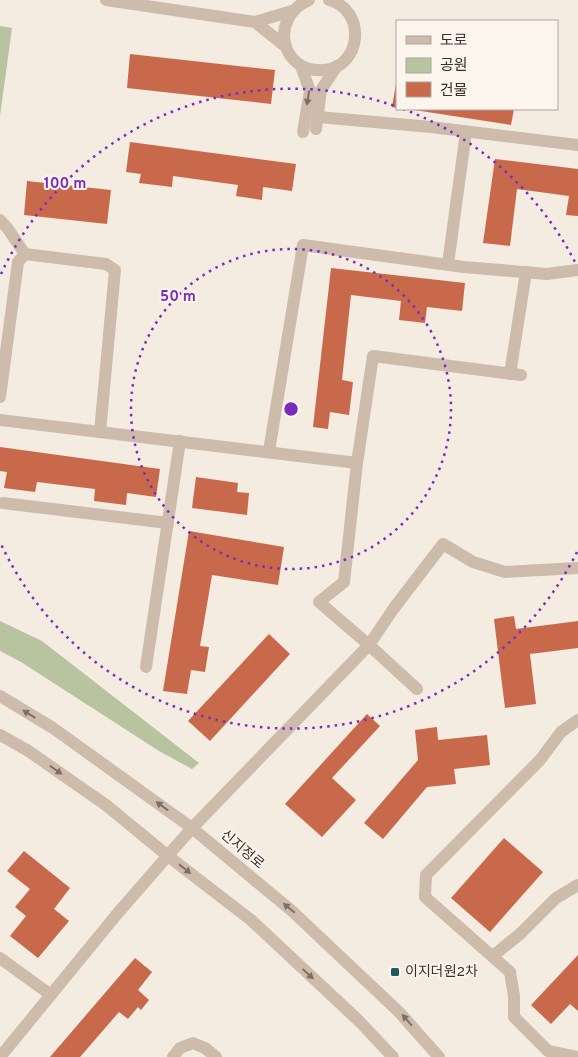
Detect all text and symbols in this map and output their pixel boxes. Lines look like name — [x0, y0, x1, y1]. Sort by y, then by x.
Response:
legend — [396, 20, 558, 110]
text: 도로 — [440, 32, 468, 51]
text: 공원 — [440, 57, 468, 76]
text: 건물 — [440, 82, 468, 101]
one-way arrow — [304, 91, 312, 107]
text: 100 m — [44, 175, 86, 194]
text: 50 m — [160, 288, 196, 307]
centre of rings — [282, 400, 300, 418]
one-way arrow — [23, 709, 36, 718]
one-way arrow — [49, 765, 63, 775]
one-way arrow — [156, 802, 169, 812]
street label: 신지정로 — [217, 827, 267, 873]
one-way arrow — [178, 864, 192, 874]
one-way arrow — [282, 903, 295, 914]
place label: 이지더원2차 — [405, 964, 478, 981]
marker: 이지더원2차 — [389, 966, 401, 978]
one-way arrow — [302, 968, 314, 980]
one-way arrow — [401, 1014, 412, 1027]

